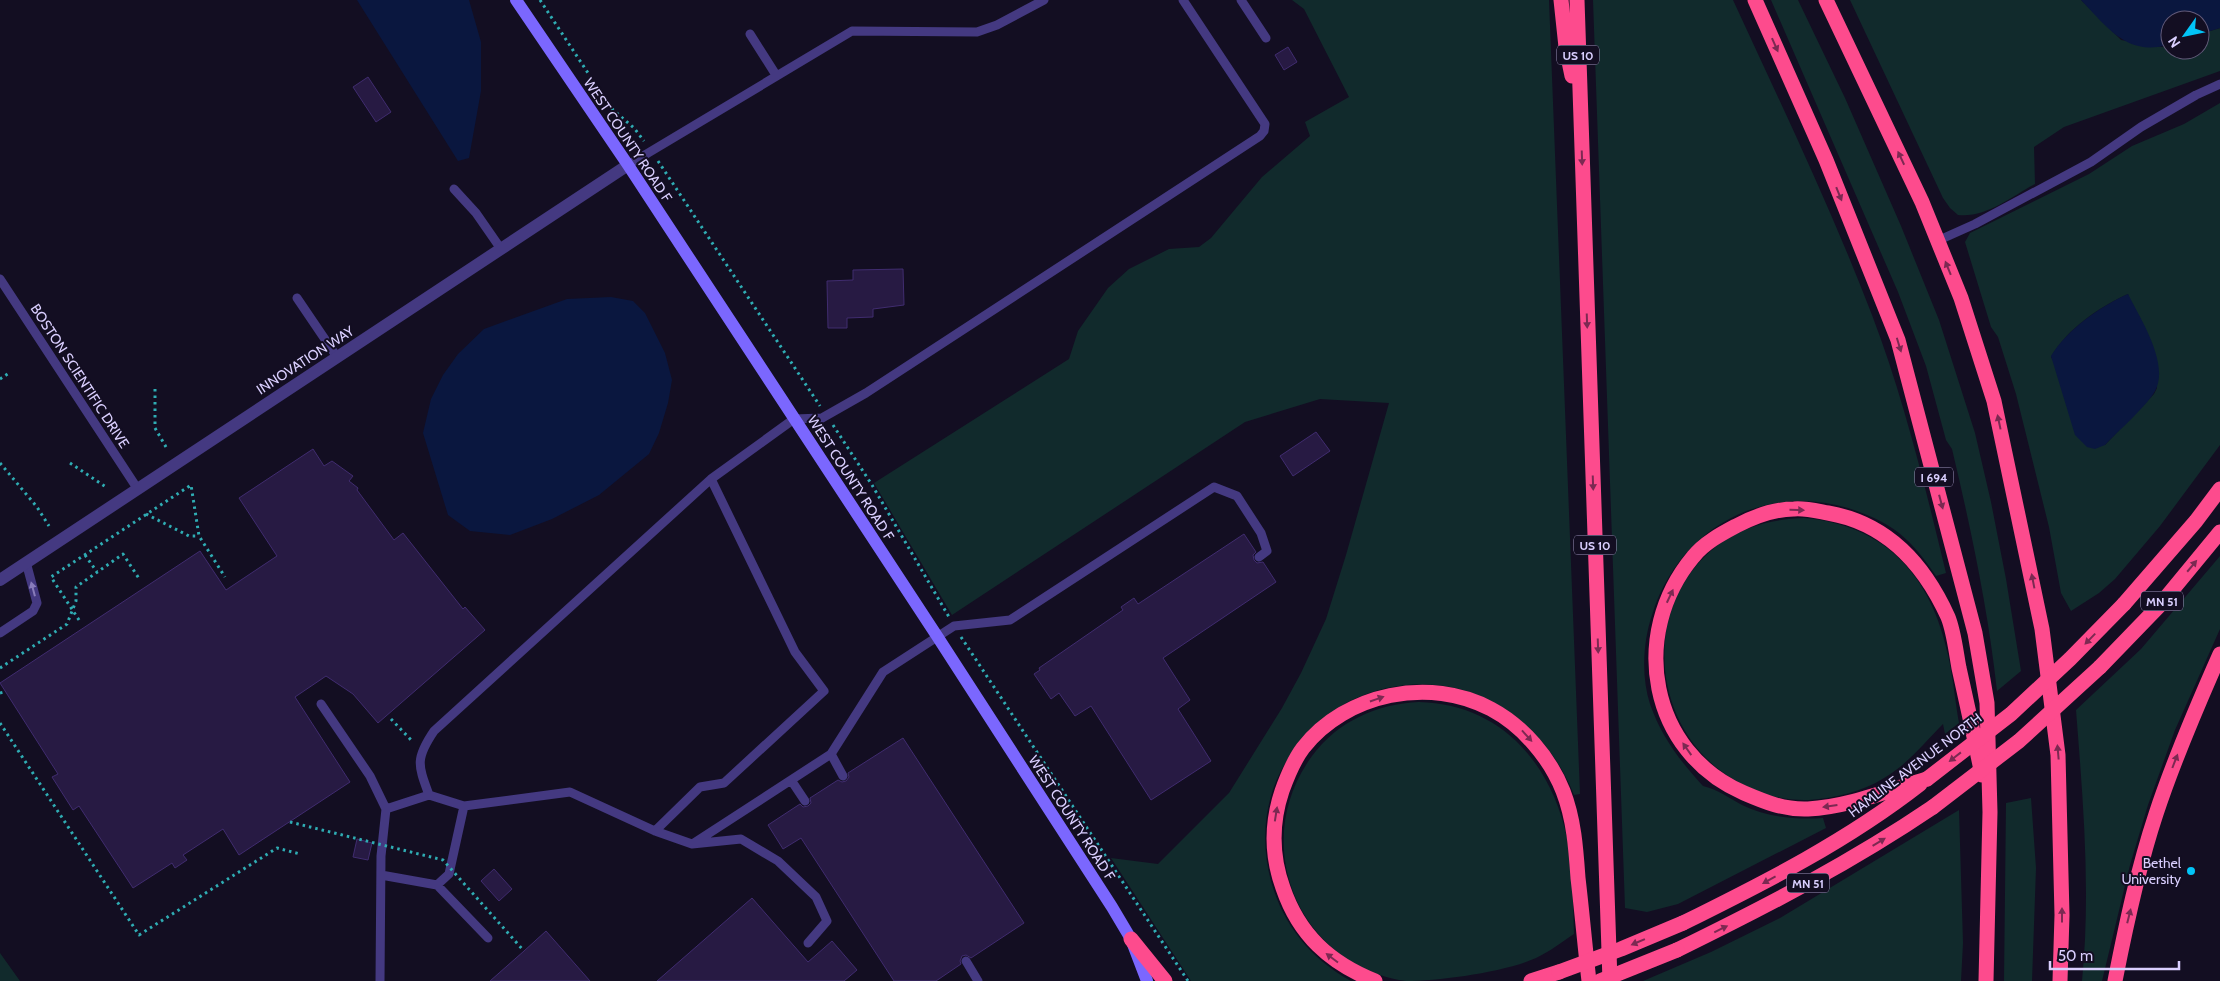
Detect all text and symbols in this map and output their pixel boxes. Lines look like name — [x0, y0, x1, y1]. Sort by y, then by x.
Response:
north arrow — [2160, 10, 2210, 60]
text: N — [2164, 33, 2184, 51]
one-way arrow — [1771, 38, 1779, 52]
road number: US 10 — [1557, 46, 1599, 64]
street label: WEST COUNTY ROAD F — [580, 74, 677, 206]
one-way arrow — [1578, 151, 1586, 167]
one-way arrow — [1896, 151, 1904, 165]
one-way arrow — [1835, 187, 1843, 202]
one-way arrow — [1944, 261, 1952, 275]
street label: BOSTON SCIENTIFIC DRIVE — [27, 300, 134, 452]
one-way arrow — [1584, 313, 1592, 329]
street label: INNOVATION WAY — [253, 321, 358, 398]
one-way arrow — [1895, 338, 1903, 353]
street label: WEST COUNTY ROAD F — [804, 412, 899, 545]
one-way arrow — [1995, 415, 2003, 430]
road number: I 694 — [1915, 468, 1953, 487]
one-way arrow — [1589, 475, 1597, 491]
one-way arrow — [1937, 494, 1945, 509]
one-way arrow — [1789, 506, 1805, 514]
road number: US 10 — [1574, 536, 1616, 554]
one-way arrow — [2186, 560, 2197, 573]
one-way arrow — [2028, 573, 2036, 589]
one-way arrow — [29, 582, 37, 597]
one-way arrow — [1666, 589, 1674, 603]
road number: MN 51 — [2141, 592, 2183, 610]
one-way arrow — [2084, 633, 2096, 645]
one-way arrow — [1595, 638, 1603, 654]
one-way arrow — [1370, 695, 1385, 703]
street label: HAMLINE AVENUE NORTH — [1845, 709, 1985, 821]
one-way arrow — [1521, 730, 1533, 742]
one-way arrow — [1682, 742, 1692, 756]
one-way arrow — [2054, 744, 2062, 760]
street label: WEST COUNTY ROAD F — [1025, 752, 1120, 885]
one-way arrow — [1949, 752, 1962, 763]
one-way arrow — [2172, 753, 2179, 768]
one-way arrow — [1822, 802, 1838, 810]
one-way arrow — [1272, 806, 1280, 822]
one-way arrow — [1872, 837, 1885, 846]
place label: Bethel University — [2121, 854, 2182, 888]
marker: Bethel University — [2185, 865, 2197, 877]
road number: MN 51 — [1787, 874, 1829, 892]
one-way arrow — [1762, 876, 1775, 885]
one-way arrow — [2058, 907, 2066, 923]
one-way arrow — [2125, 909, 2133, 924]
one-way arrow — [1714, 924, 1728, 932]
one-way arrow — [1630, 938, 1645, 946]
scale bar — [2050, 938, 2179, 970]
text: 50 m — [2058, 947, 2093, 965]
one-way arrow — [1325, 953, 1339, 963]

